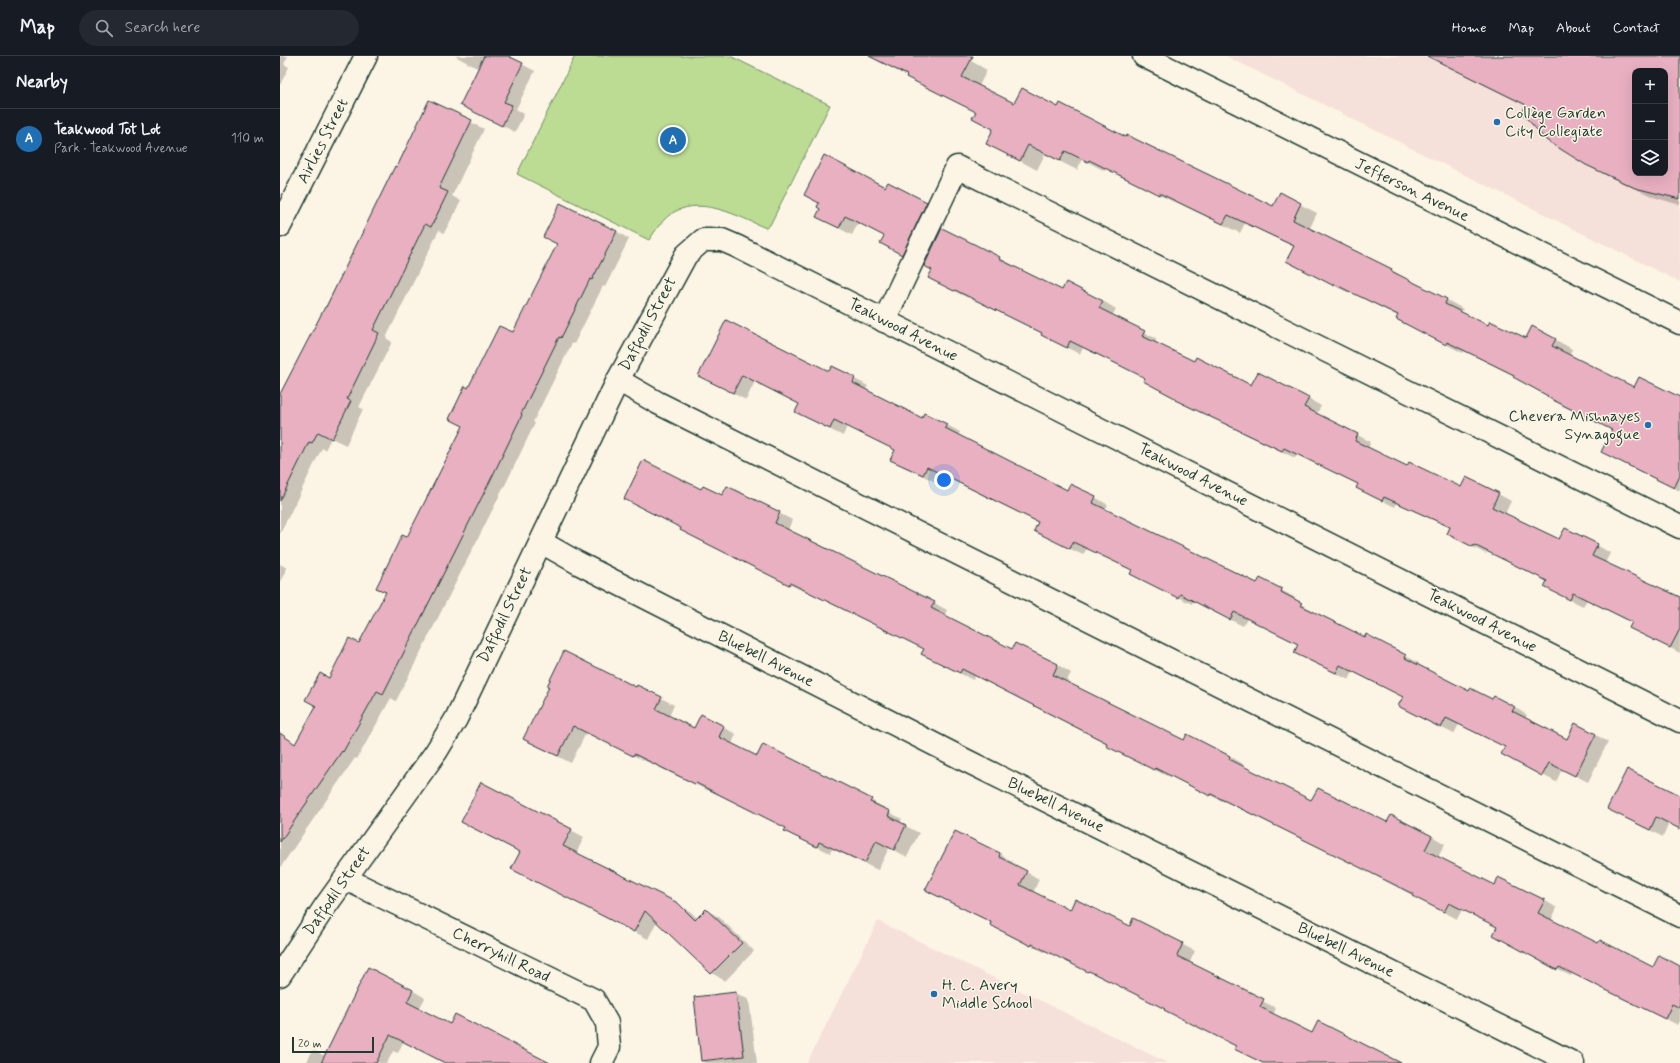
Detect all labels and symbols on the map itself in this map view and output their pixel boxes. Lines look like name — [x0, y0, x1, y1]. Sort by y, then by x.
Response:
street label: Airlies Street — [293, 95, 353, 187]
place label: Collège Garden City Collegiate — [1505, 103, 1606, 142]
marker: Collège Garden City Collegiate — [1492, 117, 1502, 127]
pin: A — [660, 125, 686, 155]
street label: Jefferson Avenue — [1351, 153, 1473, 227]
street label: Daffodil Street — [614, 273, 684, 376]
street label: Teakwood Avenue — [845, 293, 961, 367]
place label: Chevera Mishnayes Synagogue — [1508, 406, 1640, 446]
marker: Chevera Mishnayes Synagogue — [1643, 420, 1653, 430]
street label: Teakwood Avenue — [1135, 438, 1251, 512]
your location — [934, 470, 954, 490]
street label: Daffodil Street — [473, 563, 539, 667]
street label: Teakwood Avenue — [1424, 584, 1540, 658]
street label: Bluebell Avenue — [714, 626, 818, 692]
street label: Bluebell Avenue — [1004, 772, 1108, 838]
street label: Daffodil Street — [299, 842, 377, 941]
street label: Bluebell Avenue — [1294, 917, 1398, 983]
street label: Cherryhill Road — [449, 922, 553, 988]
place label: H. C. Avery Middle School — [942, 975, 1033, 1014]
marker: H. C. Avery Middle School — [929, 989, 939, 999]
scale bar — [292, 1035, 374, 1054]

